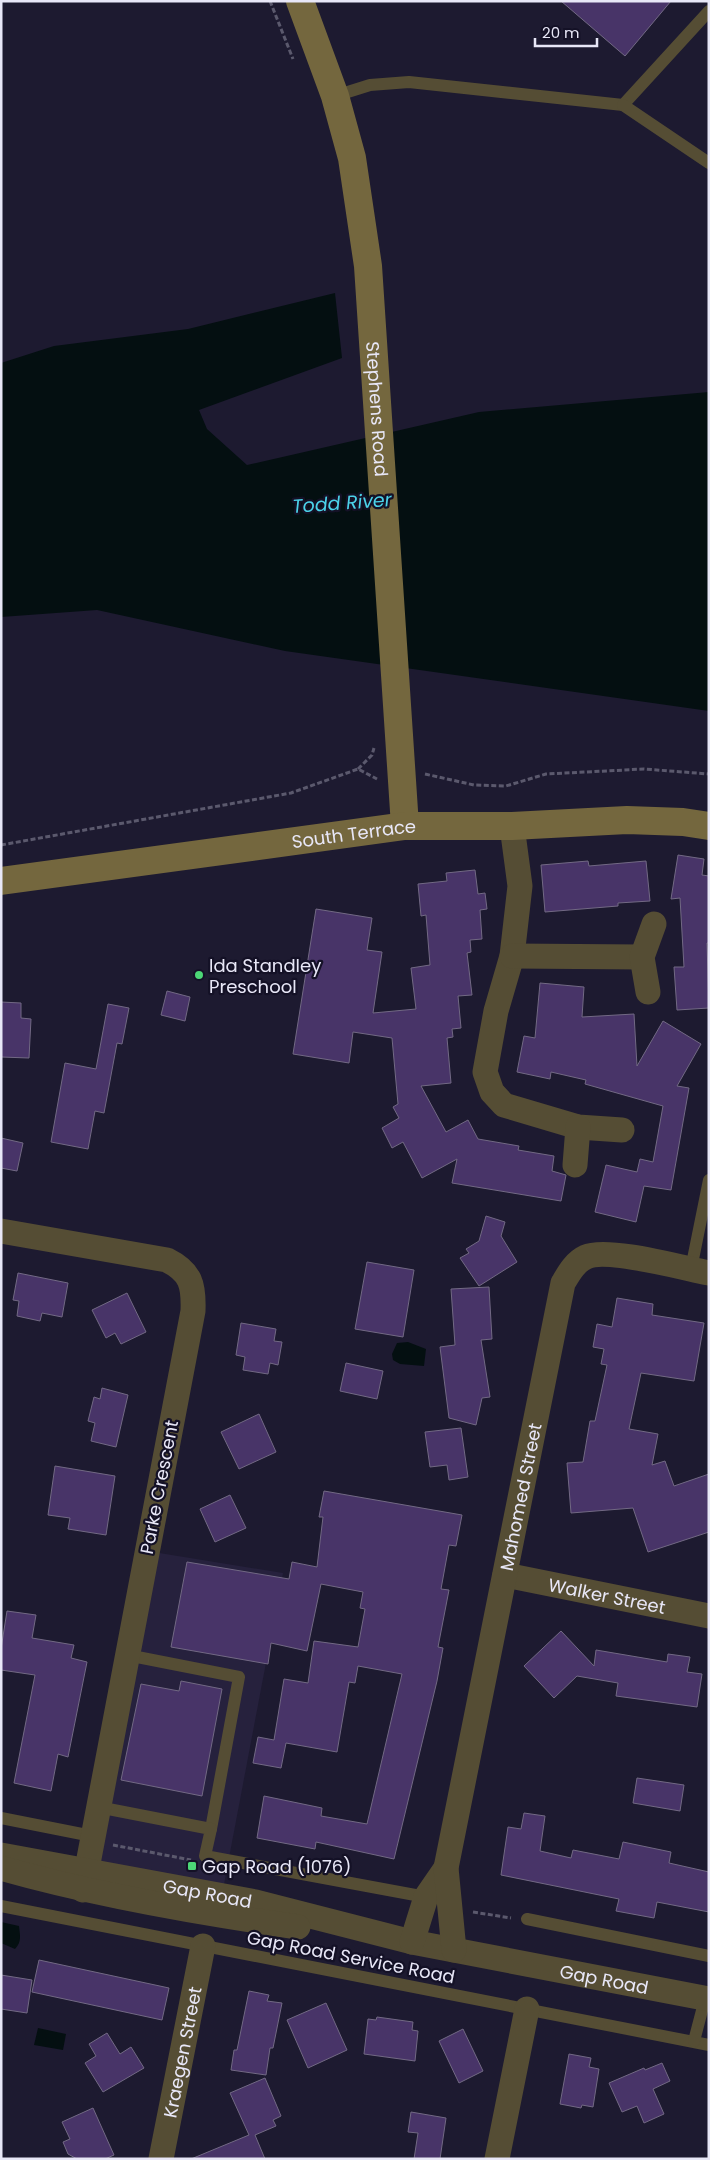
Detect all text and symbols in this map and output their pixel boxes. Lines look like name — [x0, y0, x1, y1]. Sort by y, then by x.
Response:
scale bar — [535, 15, 598, 47]
text: 20 m — [542, 22, 580, 43]
street label: Stephens Road — [360, 340, 394, 478]
water label: Todd River — [291, 486, 393, 520]
street label: South Terrace — [290, 814, 416, 854]
place label: Ida Standley Preschool — [209, 953, 321, 999]
marker: Ida Standley Preschool — [193, 969, 205, 981]
street label: Parke Crescent — [134, 1418, 184, 1556]
street label: Mahomed Street — [493, 1421, 547, 1573]
street label: Walker Street — [546, 1572, 668, 1619]
place label: Gap Road (1076) — [202, 1854, 351, 1879]
marker: Gap Road (1076) — [186, 1860, 198, 1872]
street label: Gap Road — [161, 1873, 254, 1914]
street label: Gap Road Service Road — [245, 1925, 457, 1989]
street label: Gap Road — [558, 1958, 651, 2000]
street label: Kraegen Street — [157, 1984, 207, 2120]

